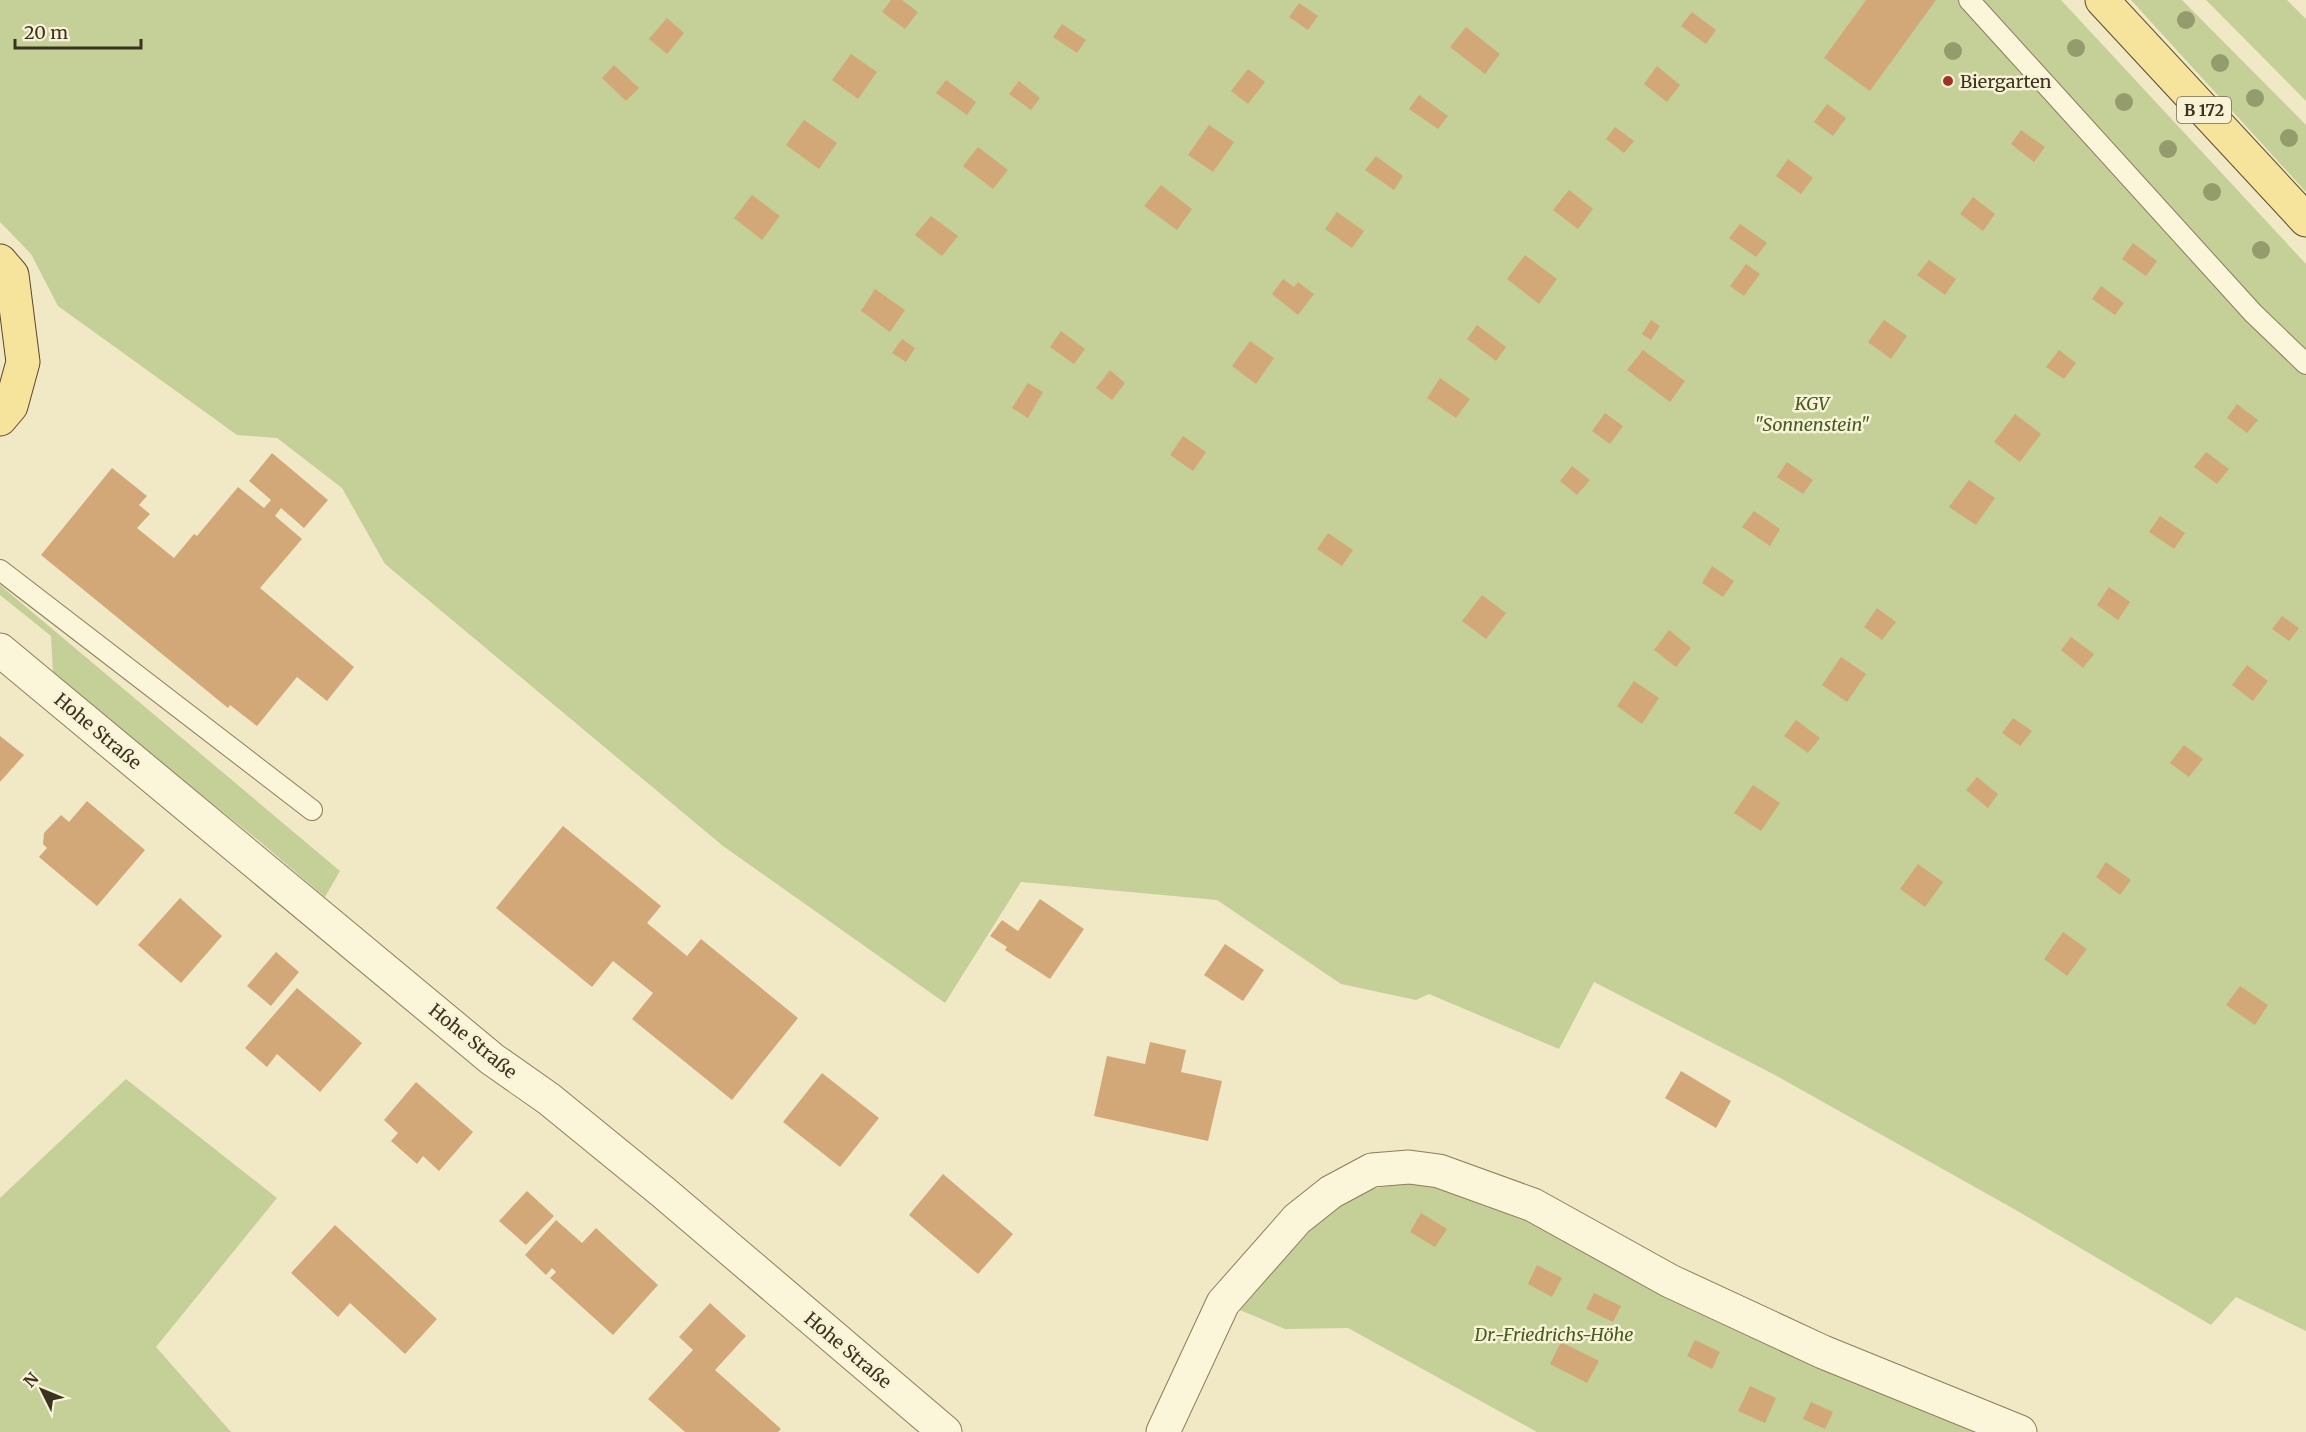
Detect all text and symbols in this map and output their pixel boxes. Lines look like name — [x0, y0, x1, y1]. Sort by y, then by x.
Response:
scale bar — [15, 12, 141, 50]
text: 20 m — [24, 21, 68, 44]
place label: Biergarten — [1960, 70, 2052, 93]
marker: Biergarten — [1941, 74, 1955, 88]
road number: B 172 — [2177, 97, 2231, 123]
park label: KGV "Sonnenstein" — [1754, 392, 1870, 436]
street label: Hohe Straße — [50, 688, 146, 774]
street label: Hohe Straße — [424, 999, 522, 1083]
street label: Hohe Straße — [800, 1307, 896, 1393]
park label: Dr.-Friedrichs-Höhe — [1474, 1323, 1633, 1346]
north arrow — [12, 1360, 72, 1420]
text: N — [19, 1368, 43, 1391]

